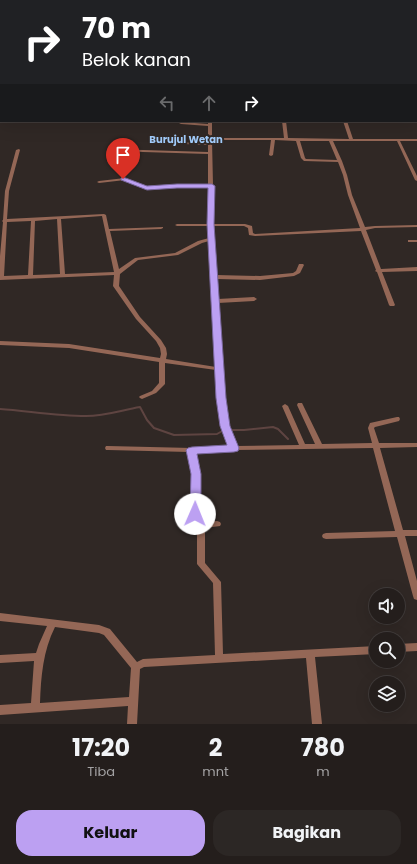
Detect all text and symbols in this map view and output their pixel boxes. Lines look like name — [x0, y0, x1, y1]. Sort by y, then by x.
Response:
text: 70 m — [82, 9, 151, 48]
icon: right — [16, 16, 68, 68]
text: Belok kanan — [82, 47, 191, 72]
icon: left — [156, 92, 178, 114]
icon: ahead — [198, 92, 220, 114]
icon: right — [240, 92, 262, 114]
district label: Burujul Wetan — [149, 132, 223, 147]
pin — [106, 138, 140, 179]
icon: arrive — [112, 144, 134, 166]
position arrow — [174, 493, 216, 535]
map controls — [369, 588, 405, 712]
button: sound — [369, 588, 405, 624]
button: search — [369, 632, 405, 668]
button: layers — [369, 676, 405, 712]
text: 17:20 — [72, 731, 130, 764]
text: 2 — [209, 731, 222, 764]
text: 780 — [301, 731, 345, 764]
text: Tiba — [87, 762, 115, 781]
text: mnt — [202, 762, 229, 781]
text: m — [316, 762, 330, 781]
button: Keluar — [16, 810, 205, 856]
button: Bagikan — [213, 810, 401, 856]

